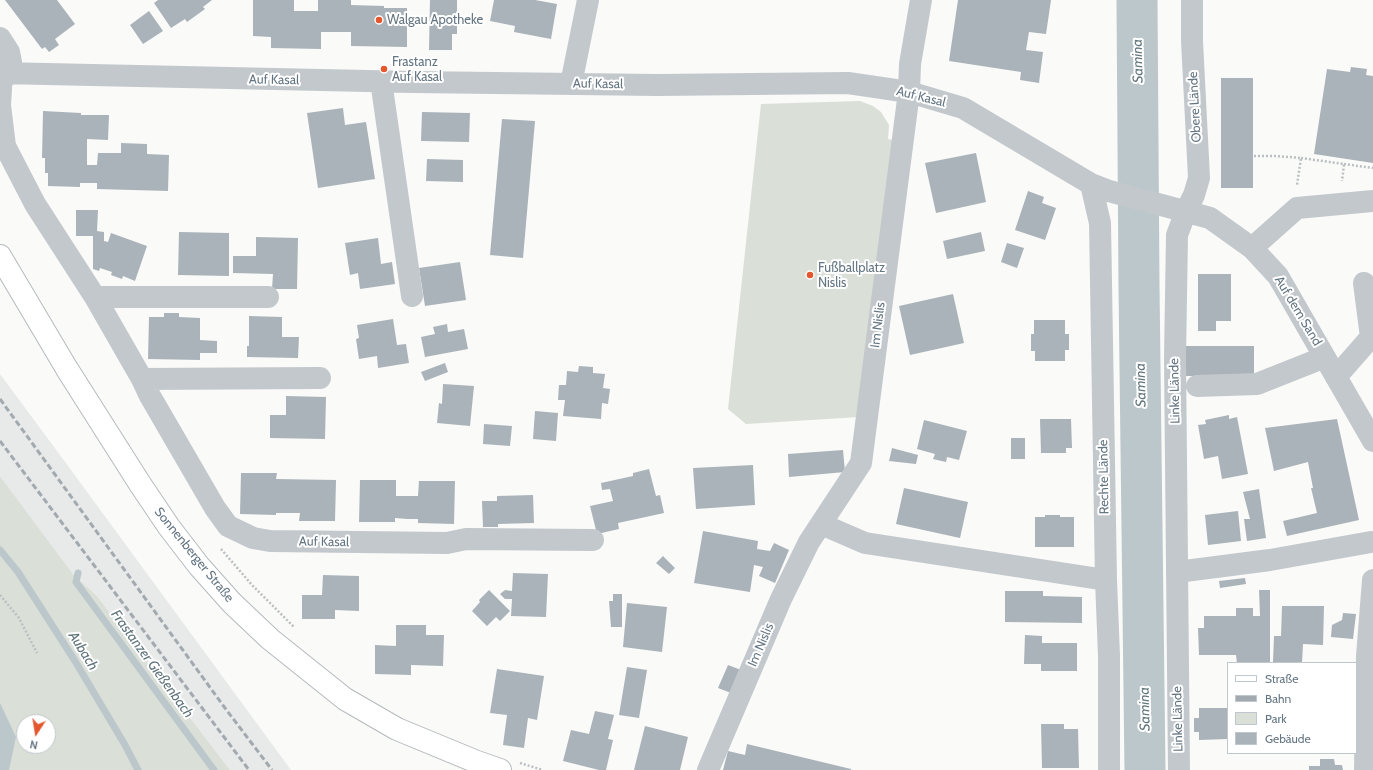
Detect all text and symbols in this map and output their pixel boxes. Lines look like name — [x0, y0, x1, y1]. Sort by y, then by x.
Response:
place label: Walgau Apotheke — [387, 12, 483, 28]
marker: Walgau Apotheke — [374, 15, 384, 25]
water label: Samina — [1129, 39, 1147, 83]
place label: Frastanz Auf Kasal — [392, 54, 442, 85]
marker: Frastanz Auf Kasal — [379, 64, 389, 74]
street label: Obere Lände — [1185, 71, 1205, 143]
street label: Auf Kasal — [249, 72, 299, 88]
street label: Auf Kasal — [573, 76, 623, 92]
street label: Auf Kasal — [895, 83, 947, 111]
place label: Fußballplatz Nislis — [818, 260, 885, 291]
marker: Fußballplatz Nislis — [805, 270, 815, 280]
street label: Auf dem Sand — [1271, 273, 1325, 349]
street label: Im Nislis — [867, 301, 889, 349]
street label: Linke Lände — [1167, 358, 1183, 424]
water label: Samina — [1132, 363, 1150, 407]
street label: Rechte Lände — [1096, 439, 1112, 515]
street label: Sonnenberger Straße — [151, 504, 237, 606]
street label: Auf Kasal — [299, 534, 349, 550]
water label: Frastanzer Gießenbach — [107, 607, 197, 721]
street label: Im Nislis — [745, 621, 777, 669]
water label: Aubach — [65, 629, 101, 673]
legend — [1227, 662, 1357, 754]
text: Straße — [1265, 671, 1298, 686]
street label: Linke Lände — [1170, 686, 1186, 752]
water label: Samina — [1136, 687, 1154, 731]
text: Bahn — [1265, 691, 1291, 706]
text: Park — [1265, 711, 1287, 726]
north arrow — [16, 714, 56, 754]
text: Gebäude — [1265, 731, 1311, 746]
text: N — [28, 737, 39, 752]

